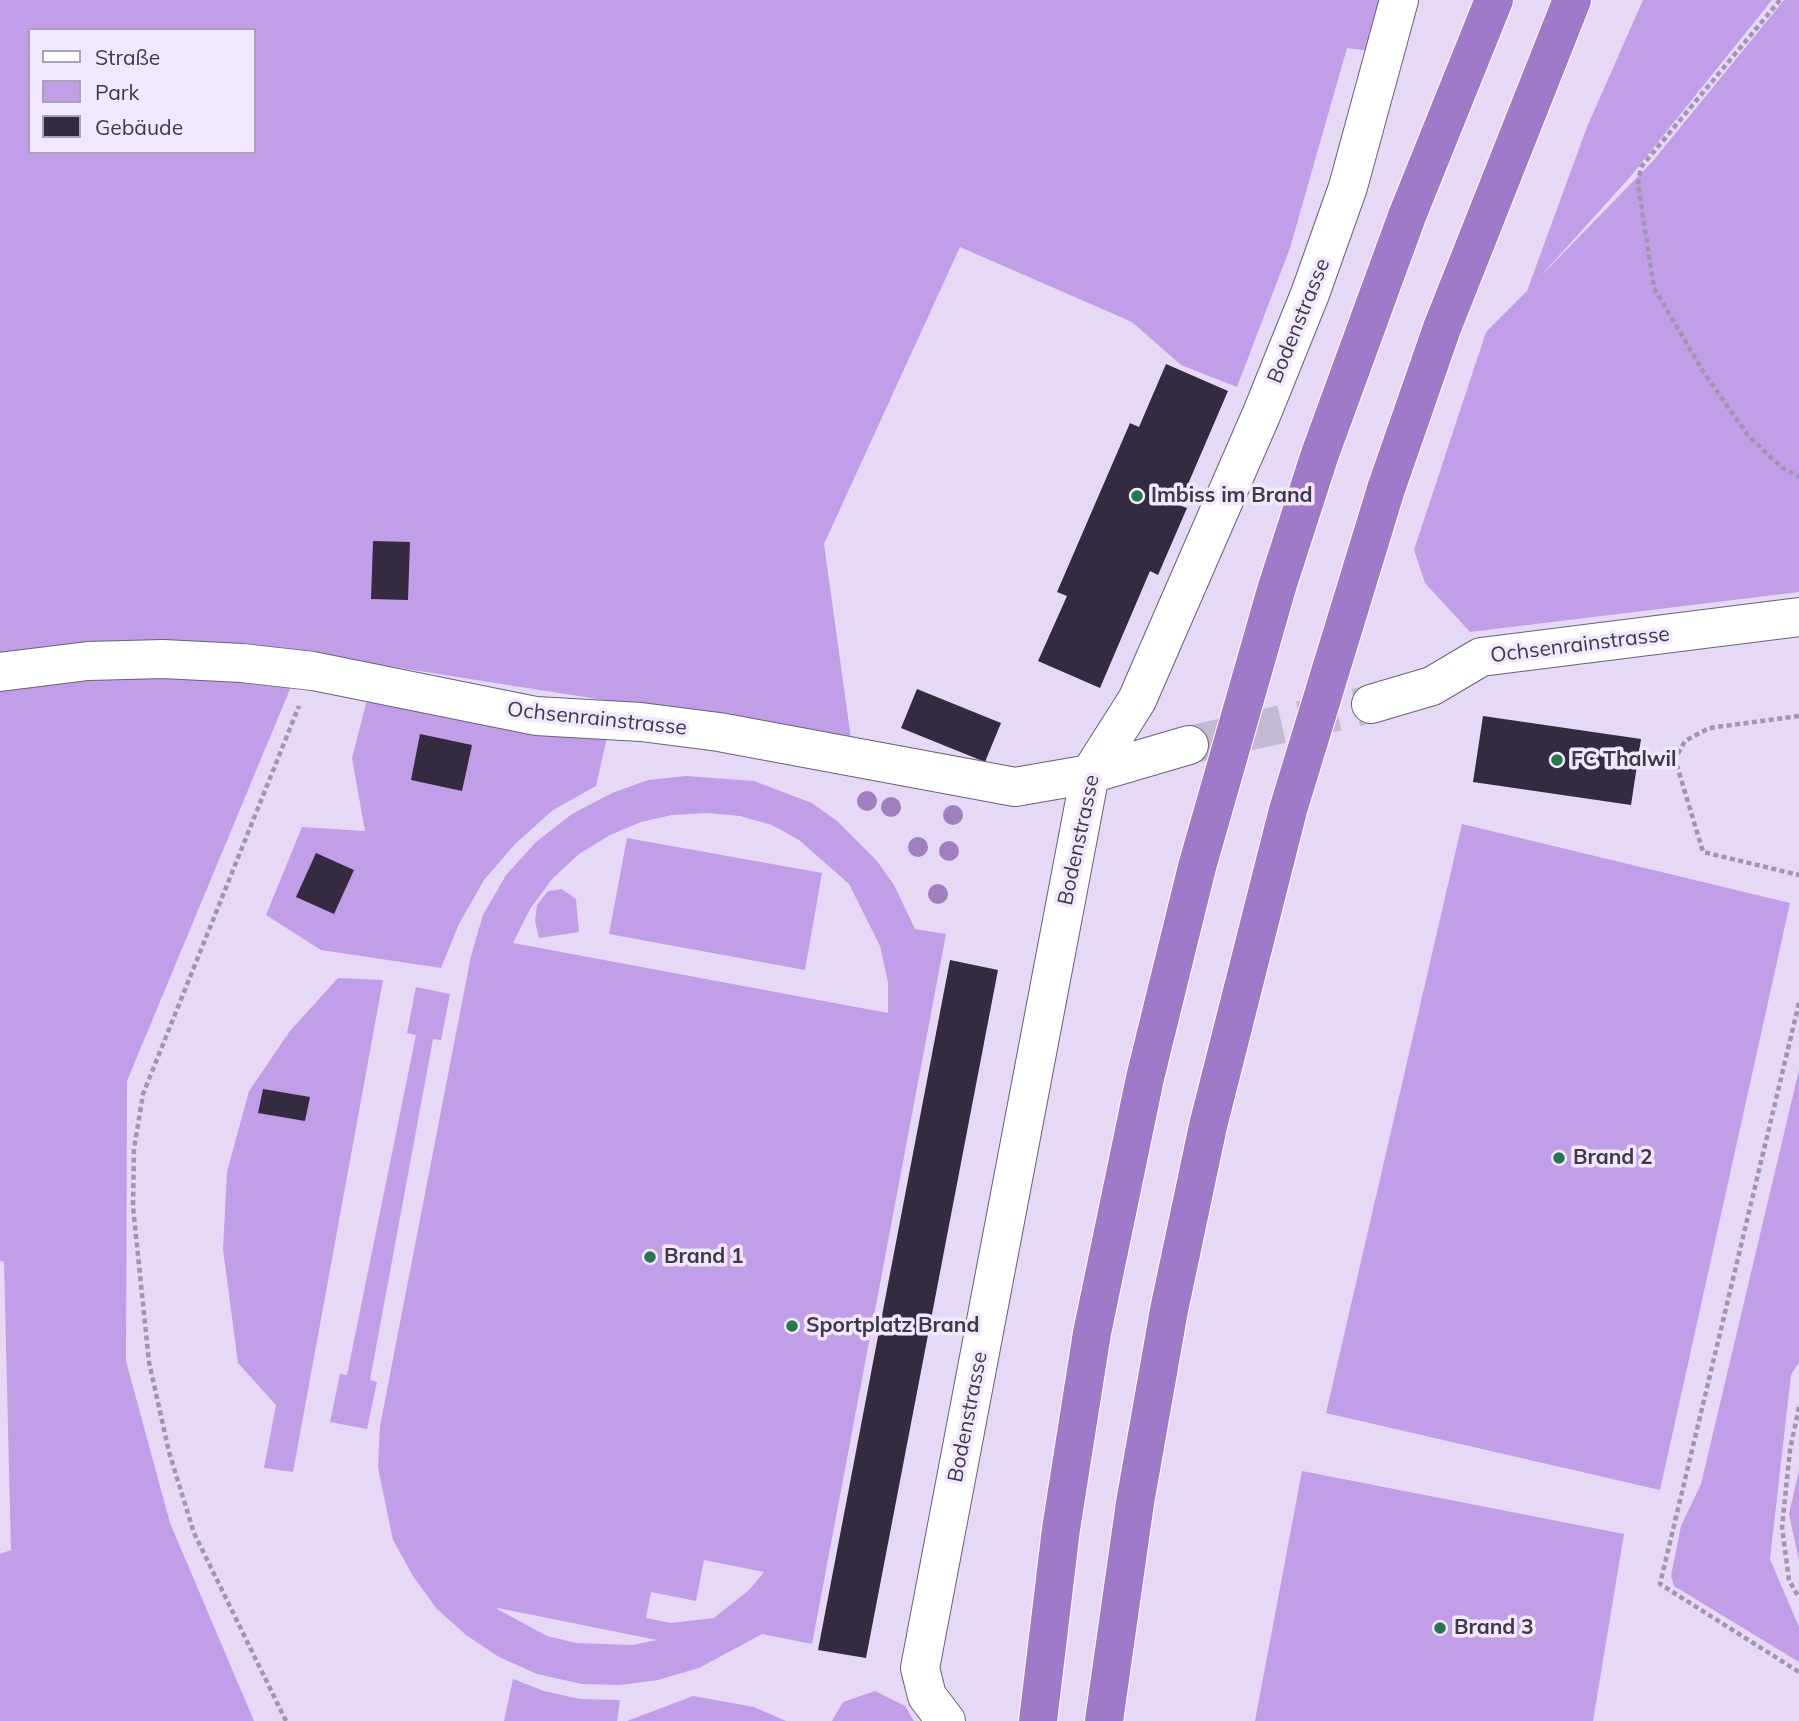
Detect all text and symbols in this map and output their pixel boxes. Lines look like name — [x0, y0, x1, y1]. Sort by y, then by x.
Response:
legend — [28, 28, 256, 154]
text: Straße — [95, 44, 160, 70]
text: Park — [95, 79, 139, 105]
text: Gebäude — [95, 114, 183, 140]
street label: Bodenstrasse — [1262, 255, 1336, 387]
place label: Imbiss im Brand — [1151, 483, 1313, 509]
marker: Imbiss im Brand — [1129, 488, 1145, 504]
street label: Ochsenrainstrasse — [1489, 621, 1671, 669]
street label: Ochsenrainstrasse — [506, 697, 688, 741]
place label: FC Thalwil — [1571, 747, 1677, 773]
marker: FC Thalwil — [1549, 752, 1565, 768]
street label: Bodenstrasse — [1053, 773, 1105, 907]
place label: Brand 2 — [1573, 1145, 1653, 1171]
marker: Brand 2 — [1551, 1150, 1567, 1166]
place label: Brand 1 — [664, 1244, 744, 1270]
marker: Brand 1 — [642, 1249, 658, 1265]
place label: Sportplatz Brand — [806, 1313, 979, 1339]
marker: Sportplatz Brand — [784, 1318, 800, 1334]
street label: Bodenstrasse — [943, 1349, 993, 1485]
place label: Brand 3 — [1454, 1615, 1534, 1641]
marker: Brand 3 — [1432, 1620, 1448, 1636]

